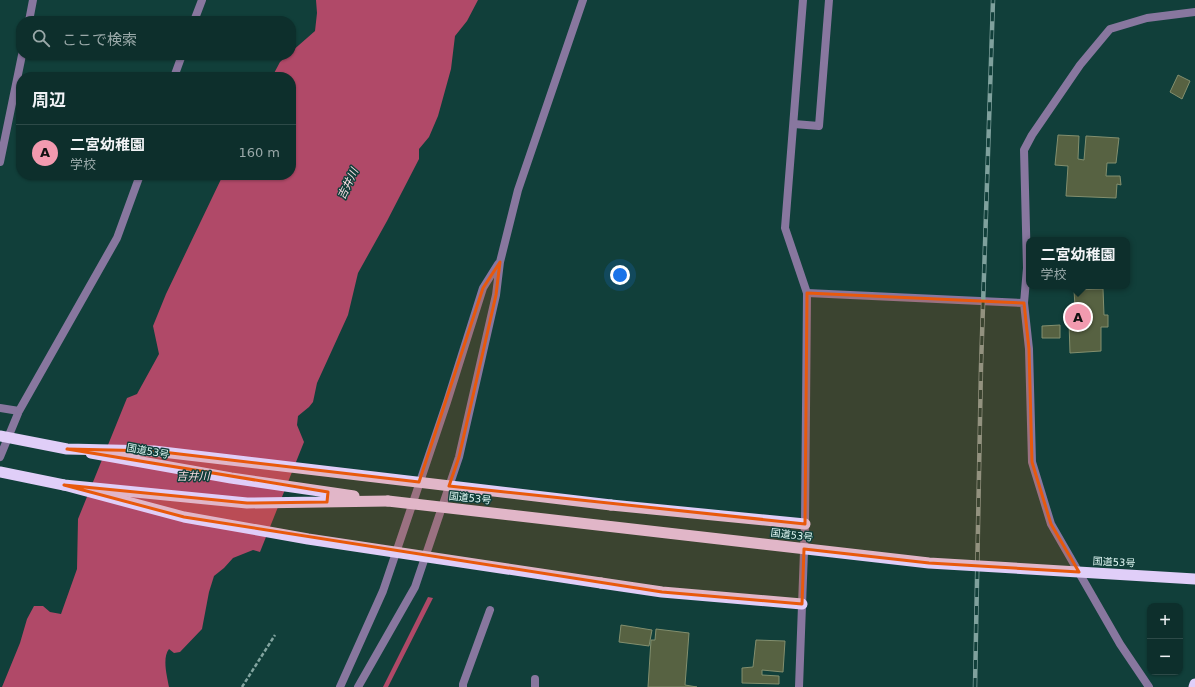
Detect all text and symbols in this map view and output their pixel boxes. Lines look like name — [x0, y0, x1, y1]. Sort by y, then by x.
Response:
search box — [16, 16, 296, 60]
icon: search — [30, 27, 52, 49]
text: ここで検索 — [62, 31, 137, 49]
text: 周辺 — [32, 90, 66, 110]
text: 二宮幼稚園 — [70, 136, 145, 154]
text: A — [40, 145, 50, 160]
text: 160 m — [238, 145, 280, 160]
text: 学校 — [70, 157, 96, 172]
water label: 吉井川 — [335, 165, 362, 202]
popup — [1026, 237, 1130, 289]
text: 二宮幼稚園 — [1040, 246, 1116, 264]
your location — [610, 265, 630, 285]
text: 学校 — [1040, 267, 1067, 282]
pin: A — [1065, 302, 1091, 332]
street label: 国道53号 — [126, 442, 170, 460]
water label: 吉井川 — [177, 470, 210, 483]
street label: 国道53号 — [448, 490, 492, 506]
street label: 国道53号 — [770, 527, 814, 543]
street label: 国道53号 — [1092, 555, 1136, 569]
map controls — [1147, 603, 1183, 675]
button: + — [1147, 603, 1183, 639]
button: − — [1147, 639, 1183, 675]

